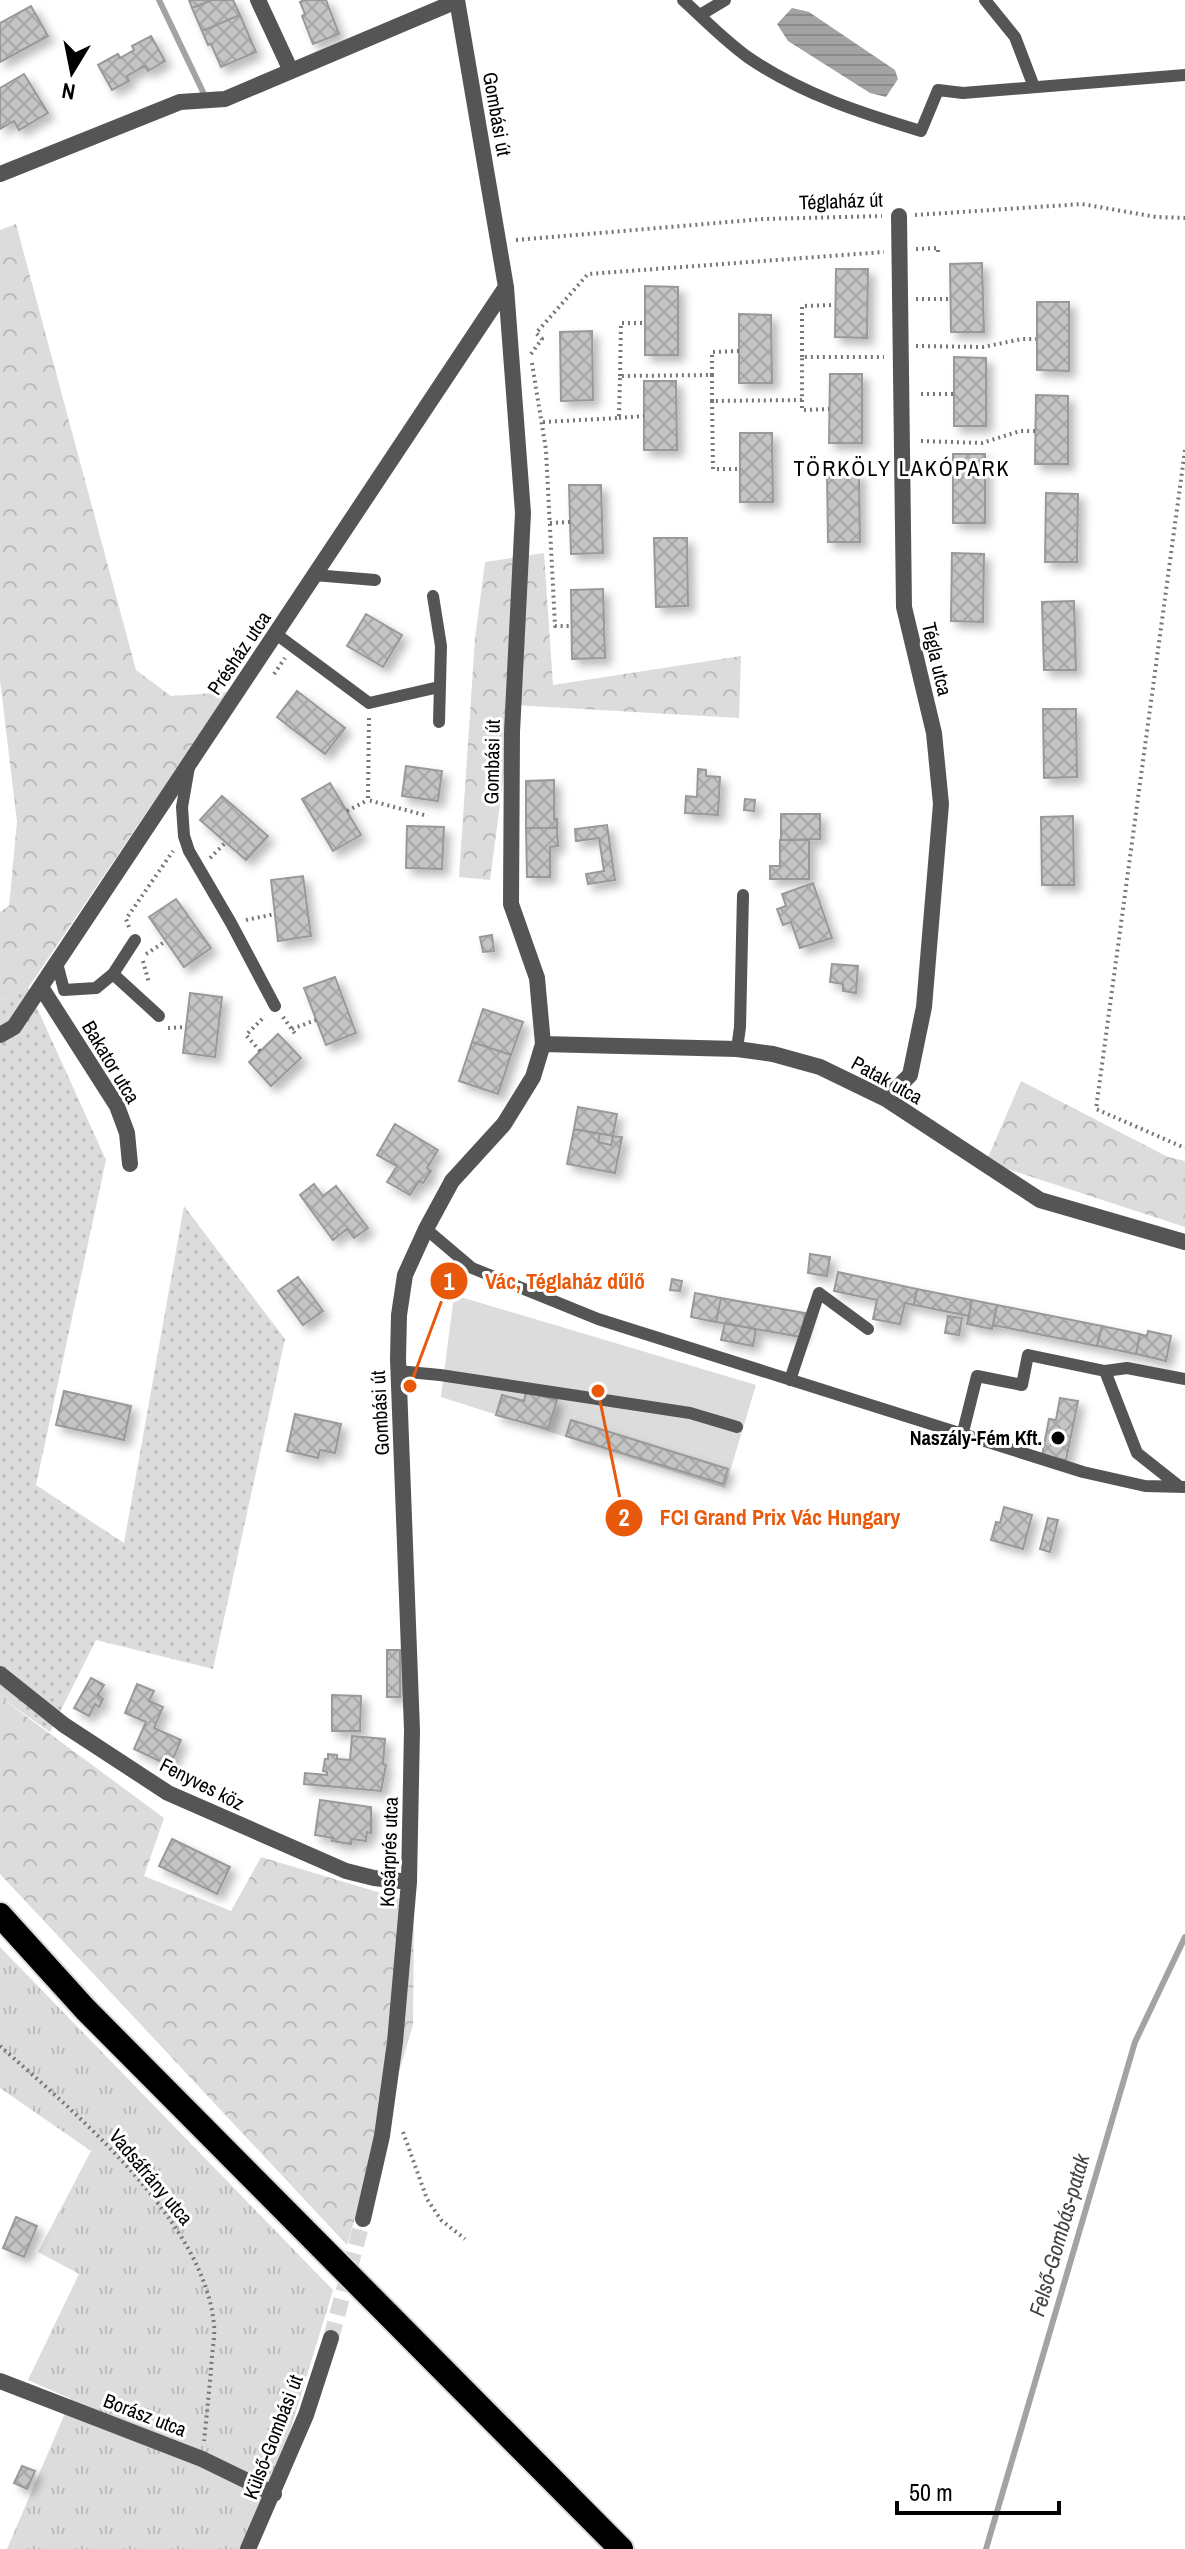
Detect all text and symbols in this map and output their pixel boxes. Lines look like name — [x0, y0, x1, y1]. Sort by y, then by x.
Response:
north arrow — [32, 32, 112, 112]
street label: Gombási út — [477, 70, 518, 158]
text: N — [60, 76, 78, 108]
street label: Téglaház út — [799, 186, 884, 215]
district label: TÖRKÖLY LAKÓPARK — [793, 453, 1011, 483]
street label: Présház utca — [201, 605, 277, 700]
street label: Tégla utca — [916, 619, 959, 698]
street label: Gombási út — [477, 719, 506, 805]
street label: Bakator utca — [76, 1015, 147, 1108]
street label: Patak utca — [847, 1049, 928, 1110]
callout: Vác, Téglaház dűlő — [429, 1258, 661, 1304]
text: 1 — [444, 1265, 455, 1297]
text: Vác, Téglaház dűlő — [485, 1266, 645, 1296]
street label: Gombási út — [364, 1370, 395, 1456]
place label: Naszály-Fém Kft. — [910, 1424, 1042, 1451]
marker: Naszály-Fém Kft. — [1049, 1429, 1067, 1447]
callout: FCI Grand Prix Vác Hungary — [604, 1495, 917, 1541]
text: 2 — [619, 1501, 630, 1533]
text: FCI Grand Prix Vác Hungary — [660, 1502, 900, 1532]
street label: Fenyves köz — [155, 1751, 249, 1816]
street label: Kosárprés utca — [373, 1796, 404, 1908]
street label: Vadsáfrány utca — [103, 2123, 199, 2230]
water label: Felső-Gombás-patak — [1021, 2149, 1097, 2320]
street label: Külső-Gombási út — [236, 2370, 309, 2503]
street label: Borász utca — [100, 2386, 190, 2443]
scale bar — [897, 2465, 1059, 2515]
text: 50 m — [909, 2476, 953, 2508]

